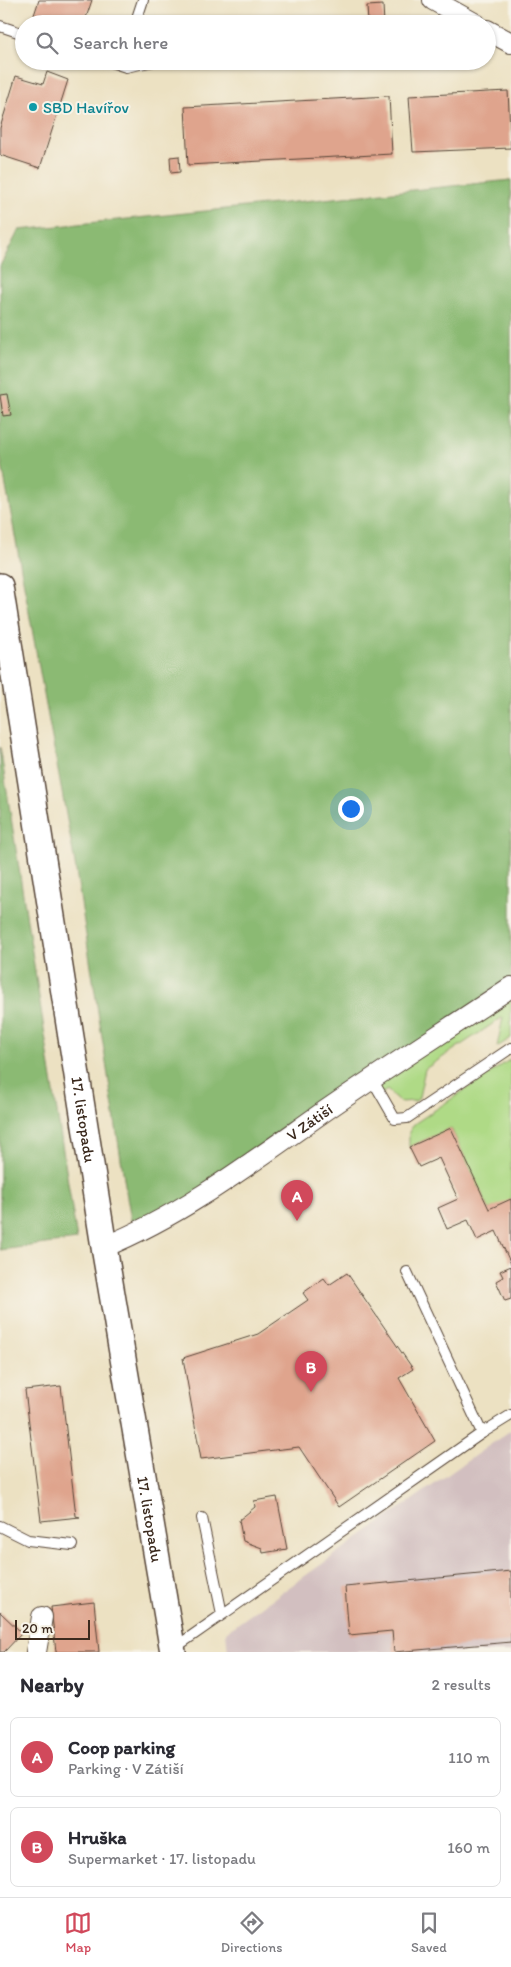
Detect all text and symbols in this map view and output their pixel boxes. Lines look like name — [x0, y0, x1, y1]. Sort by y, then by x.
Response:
search box — [15, 15, 496, 70]
icon: search — [33, 29, 61, 57]
text: Search here — [73, 31, 168, 54]
place label: SBD Havířov — [43, 98, 130, 117]
marker: SBD Havířov — [27, 101, 39, 113]
your location — [338, 796, 364, 822]
street label: 17. listopadu — [67, 1075, 100, 1164]
street label: V Zátiší — [283, 1100, 336, 1145]
pin: A — [281, 1180, 313, 1221]
pin: B — [295, 1351, 327, 1392]
street label: 17. listopadu — [133, 1475, 167, 1564]
scale bar — [15, 1617, 90, 1640]
text: 20 m — [22, 1620, 53, 1637]
text: Nearby — [20, 1672, 84, 1697]
text: 2 results — [431, 1675, 491, 1694]
text: Coop parking — [68, 1736, 175, 1759]
text: A — [32, 1748, 42, 1767]
text: 110 m — [448, 1748, 490, 1767]
text: Parking · V Zátiší — [68, 1759, 184, 1778]
text: Hruška — [68, 1826, 127, 1849]
text: B — [32, 1838, 42, 1857]
text: 160 m — [447, 1838, 490, 1857]
text: Supermarket · 17. listopadu — [68, 1849, 256, 1868]
tab: Map — [64, 1909, 92, 1956]
tab: Directions — [221, 1909, 282, 1956]
tab: Saved — [411, 1909, 447, 1956]

